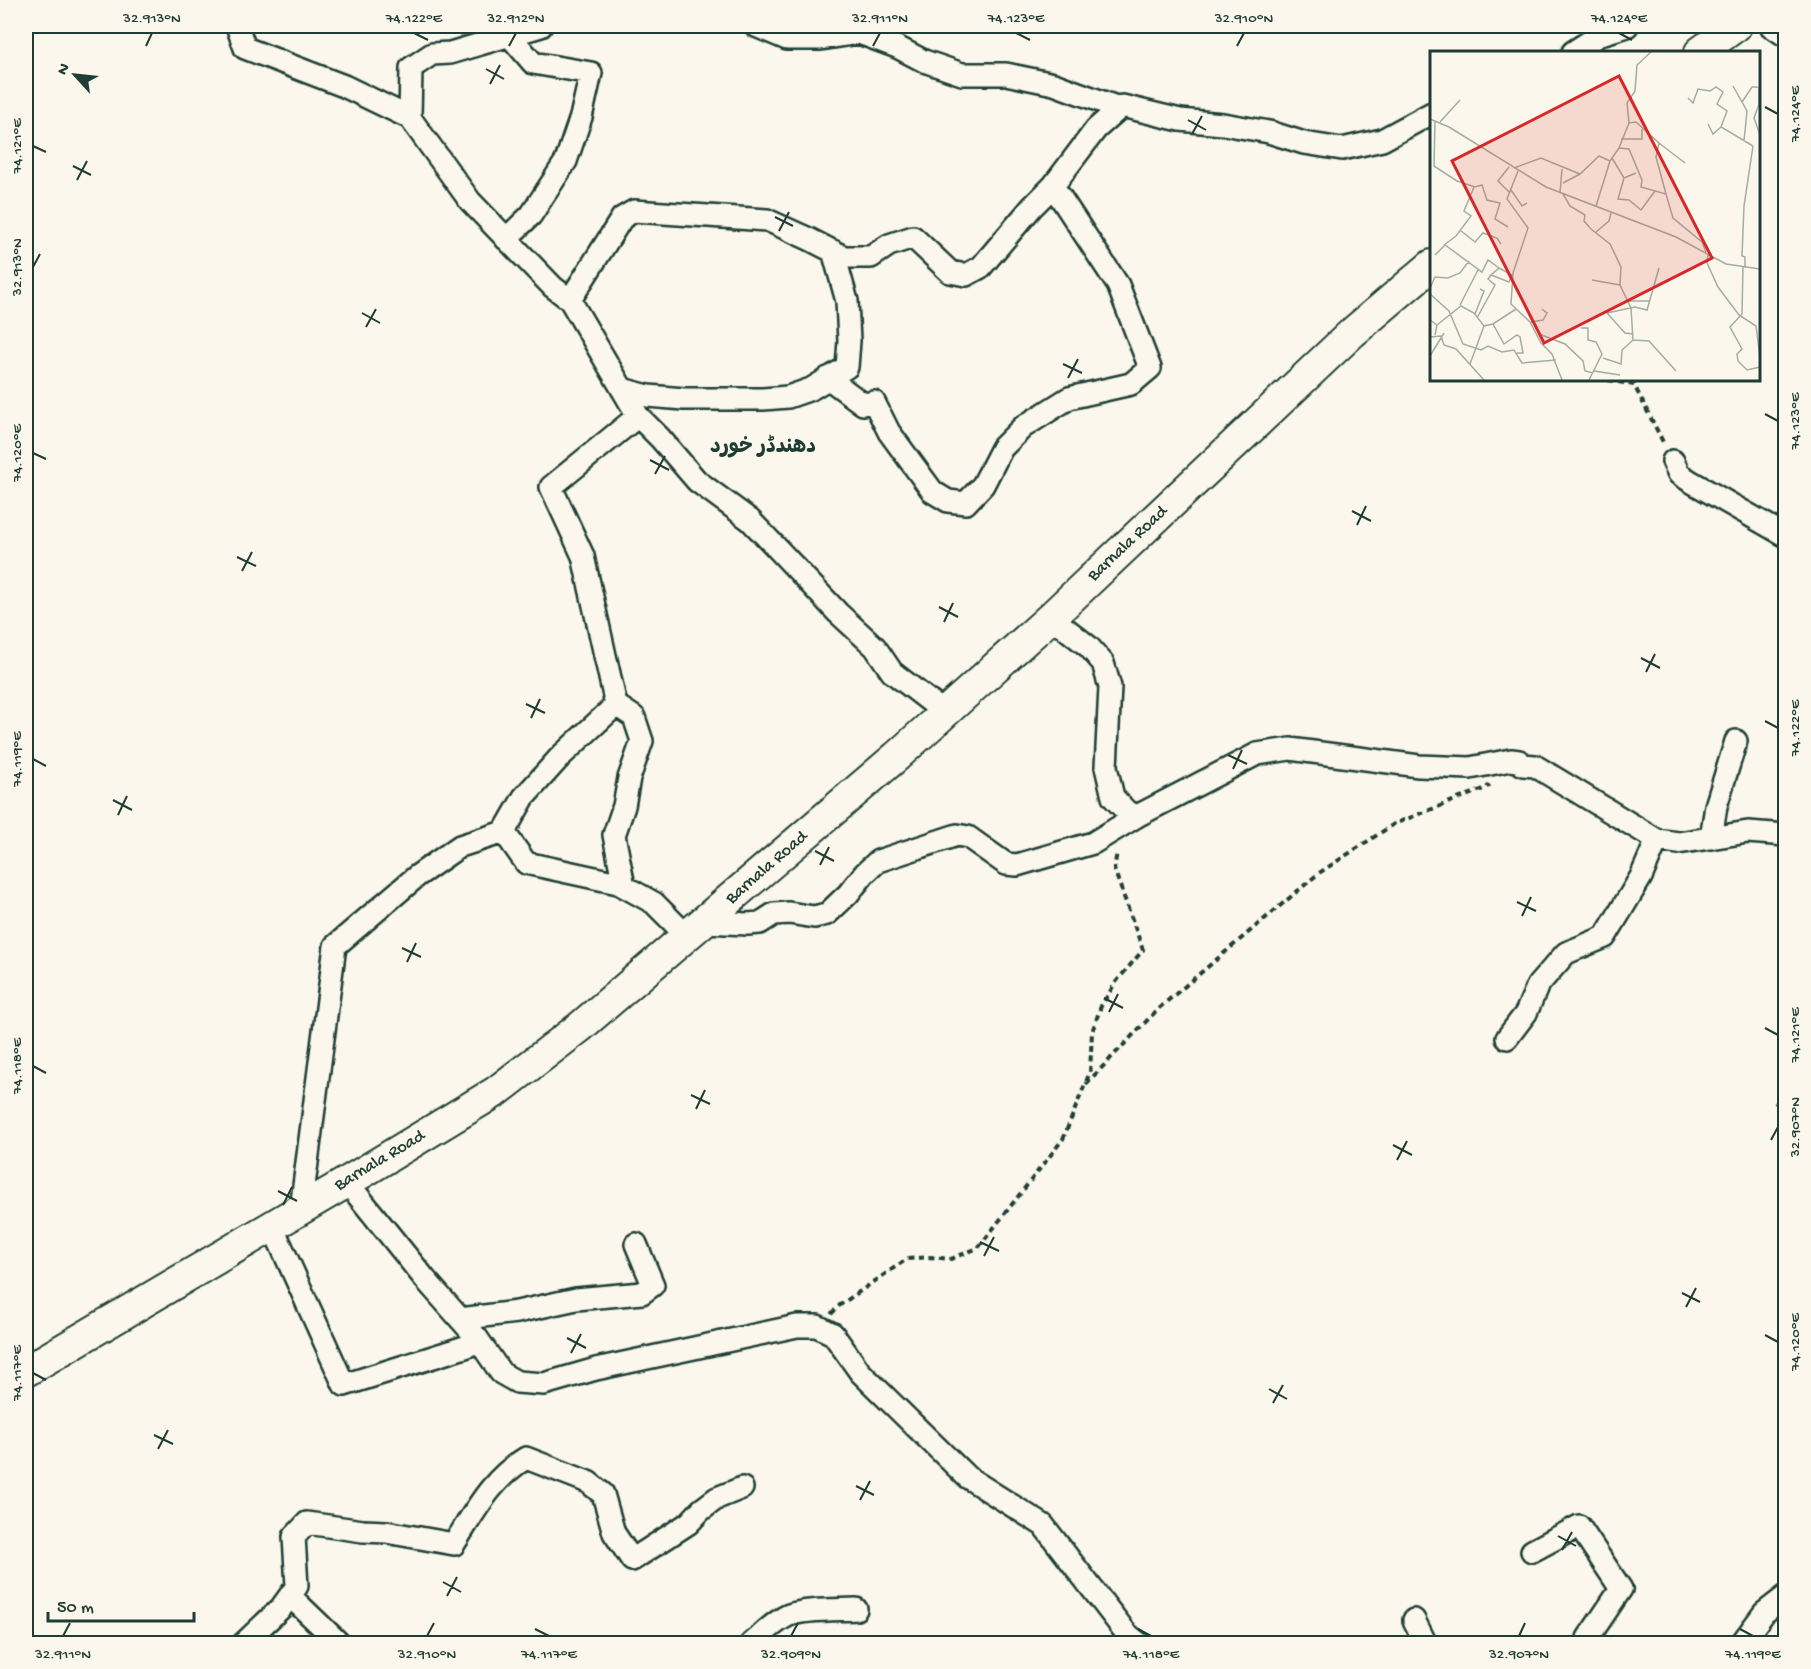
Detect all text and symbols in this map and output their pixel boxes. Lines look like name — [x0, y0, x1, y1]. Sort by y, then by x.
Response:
text: 32.913°N — [122, 10, 181, 28]
text: 74.122°E — [385, 10, 443, 28]
text: 32.912°N — [486, 10, 545, 28]
text: 32.911°N — [851, 10, 908, 28]
text: 74.123°E — [987, 10, 1045, 28]
text: 32.910°N — [1214, 10, 1273, 28]
text: 74.124°E — [1590, 10, 1648, 28]
north arrow — [45, 45, 105, 105]
inset map — [1430, 51, 1760, 381]
text: N — [54, 60, 76, 79]
text: 74.124°E — [1787, 85, 1805, 143]
text: 74.121°E — [9, 118, 27, 175]
text: 32.913°N — [9, 238, 27, 297]
text: 74.123°E — [1787, 392, 1805, 450]
text: 74.120°E — [9, 424, 27, 483]
district label: دھندڈر خورد — [710, 434, 816, 461]
street label: Barnala Road — [1083, 501, 1173, 587]
text: 74.122°E — [1787, 699, 1805, 757]
text: 74.119°E — [9, 731, 27, 788]
street label: Barnala Road — [721, 826, 813, 910]
text: 74.121°E — [1787, 1007, 1805, 1064]
text: 74.118°E — [9, 1037, 27, 1095]
text: 32.907°N — [1787, 1097, 1805, 1158]
street label: Barnala Road — [330, 1125, 430, 1197]
text: 74.120°E — [1787, 1313, 1805, 1372]
text: 74.117°E — [9, 1345, 27, 1402]
scale bar — [48, 1585, 194, 1623]
text: 50 m — [57, 1598, 94, 1619]
text: 32.911°N — [34, 1646, 91, 1664]
text: 32.910°N — [397, 1646, 456, 1664]
text: 74.117°E — [520, 1646, 577, 1664]
text: 32.909°N — [760, 1646, 821, 1664]
text: 74.118°E — [1122, 1646, 1180, 1664]
text: 32.907°N — [1488, 1646, 1549, 1664]
text: 74.119°E — [1724, 1646, 1781, 1664]

